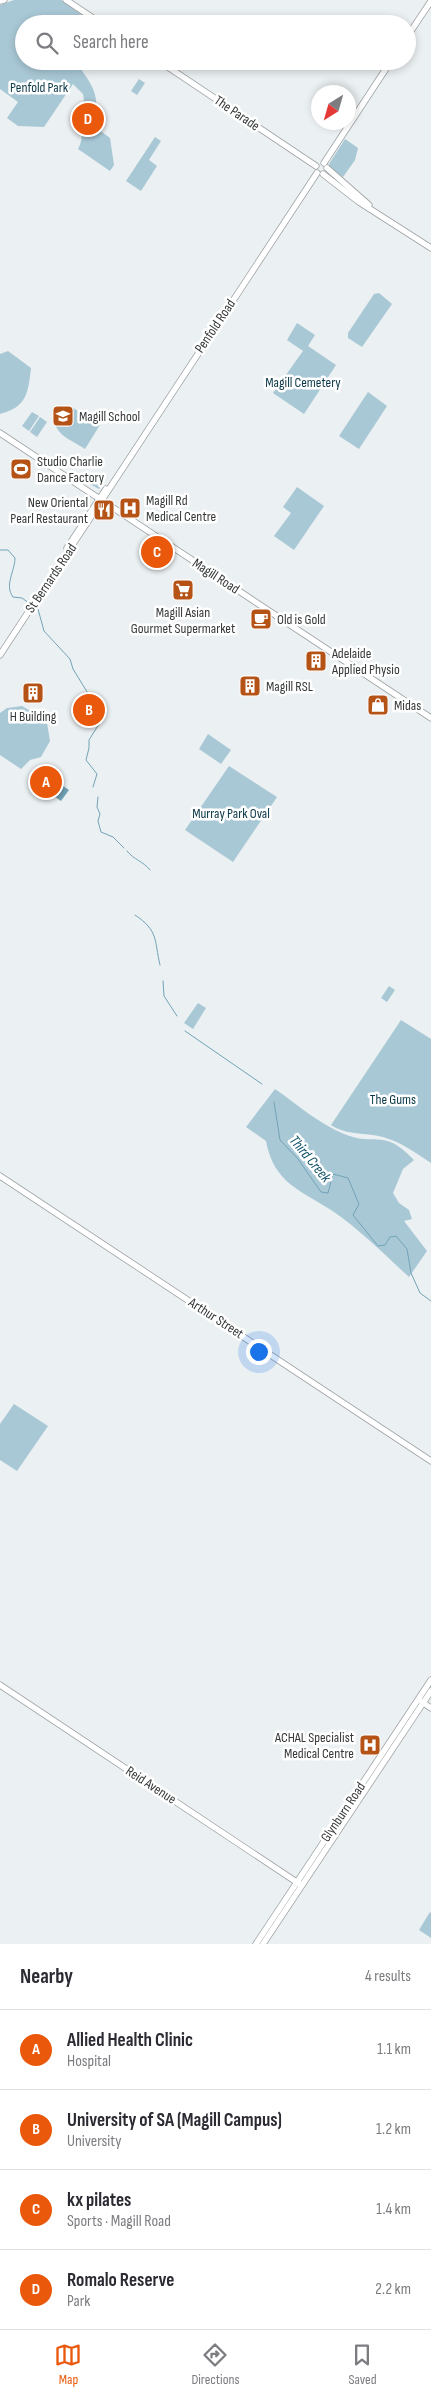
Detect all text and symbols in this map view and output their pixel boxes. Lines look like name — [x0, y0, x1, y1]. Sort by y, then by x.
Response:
search box — [15, 15, 416, 70]
icon: search — [33, 29, 61, 57]
text: Search here — [73, 31, 149, 54]
park label: Penfold Park — [10, 79, 69, 96]
north arrow — [311, 85, 356, 130]
street label: The Parade — [211, 92, 263, 134]
pin: D — [72, 100, 104, 138]
street label: Penfold Road — [191, 296, 239, 356]
park label: Magill Cemetery — [265, 374, 341, 391]
school or university icon: Magill School — [51, 404, 75, 428]
place label: Magill School — [79, 408, 140, 425]
place label: Studio Charlie Dance Factory — [37, 453, 105, 486]
sports icon: Studio Charlie Dance Factory — [9, 457, 33, 481]
place label: Magill Rd Medical Centre — [146, 492, 216, 525]
place label: New Oriental Pearl Restaurant — [10, 494, 88, 527]
hospital icon: Magill Rd Medical Centre — [118, 496, 142, 520]
restaurant icon: New Oriental Pearl Restaurant — [92, 498, 116, 522]
pin: C — [141, 533, 173, 571]
street label: St Bernards Road — [22, 540, 80, 616]
street label: Magill Road — [189, 555, 243, 598]
supermarket icon: Magill Asian Gourmet Supermarket — [171, 578, 195, 602]
place label: Magill Asian Gourmet Supermarket — [131, 604, 235, 637]
cafe icon: Old is Gold — [249, 607, 273, 631]
place label: Old is Gold — [277, 611, 326, 628]
place label: Adelaide Applied Physio — [331, 645, 400, 678]
building icon: Adelaide Applied Physio — [304, 649, 328, 673]
building icon: Magill RSL — [238, 674, 262, 698]
place label: Magill RSL — [266, 678, 313, 695]
building icon: H Building — [21, 681, 45, 705]
pin: B — [73, 691, 105, 729]
shop icon: Midas — [366, 693, 390, 717]
place label: Midas — [394, 697, 421, 714]
place label: H Building — [10, 708, 57, 725]
pin: A — [30, 763, 62, 801]
park label: Murray Park Oval — [192, 805, 270, 822]
park label: The Gums — [370, 1091, 416, 1108]
water label: Third Creek — [285, 1132, 335, 1187]
street label: Arthur Street — [184, 1293, 247, 1342]
your location — [246, 1339, 272, 1365]
place label: ACHAL Specialist Medical Centre — [274, 1729, 354, 1762]
hospital icon: ACHAL Specialist Medical Centre — [358, 1733, 382, 1757]
street label: Reid Avenue — [123, 1762, 179, 1808]
street label: Glynburn Road — [317, 1779, 369, 1845]
text: Nearby — [20, 1964, 73, 1989]
text: 4 results — [365, 1967, 411, 1986]
text: Allied Health Clinic — [67, 2029, 193, 2052]
text: A — [32, 2040, 40, 2059]
text: 1.1 km — [377, 2040, 411, 2059]
text: Hospital — [67, 2052, 111, 2071]
text: University of SA (Magill Campus) — [67, 2109, 282, 2132]
text: B — [32, 2120, 40, 2139]
text: 1.2 km — [376, 2120, 411, 2139]
text: University — [67, 2132, 121, 2151]
text: kx pilates — [67, 2189, 131, 2212]
text: C — [32, 2200, 40, 2219]
text: 1.4 km — [376, 2200, 411, 2219]
text: Sports · Magill Road — [67, 2212, 171, 2231]
text: Romalo Reserve — [67, 2269, 174, 2292]
text: D — [32, 2280, 40, 2299]
text: 2.2 km — [375, 2280, 411, 2299]
text: Park — [67, 2292, 90, 2311]
tab: Map — [54, 2341, 82, 2388]
tab: Directions — [191, 2341, 240, 2388]
tab: Saved — [348, 2341, 377, 2388]

